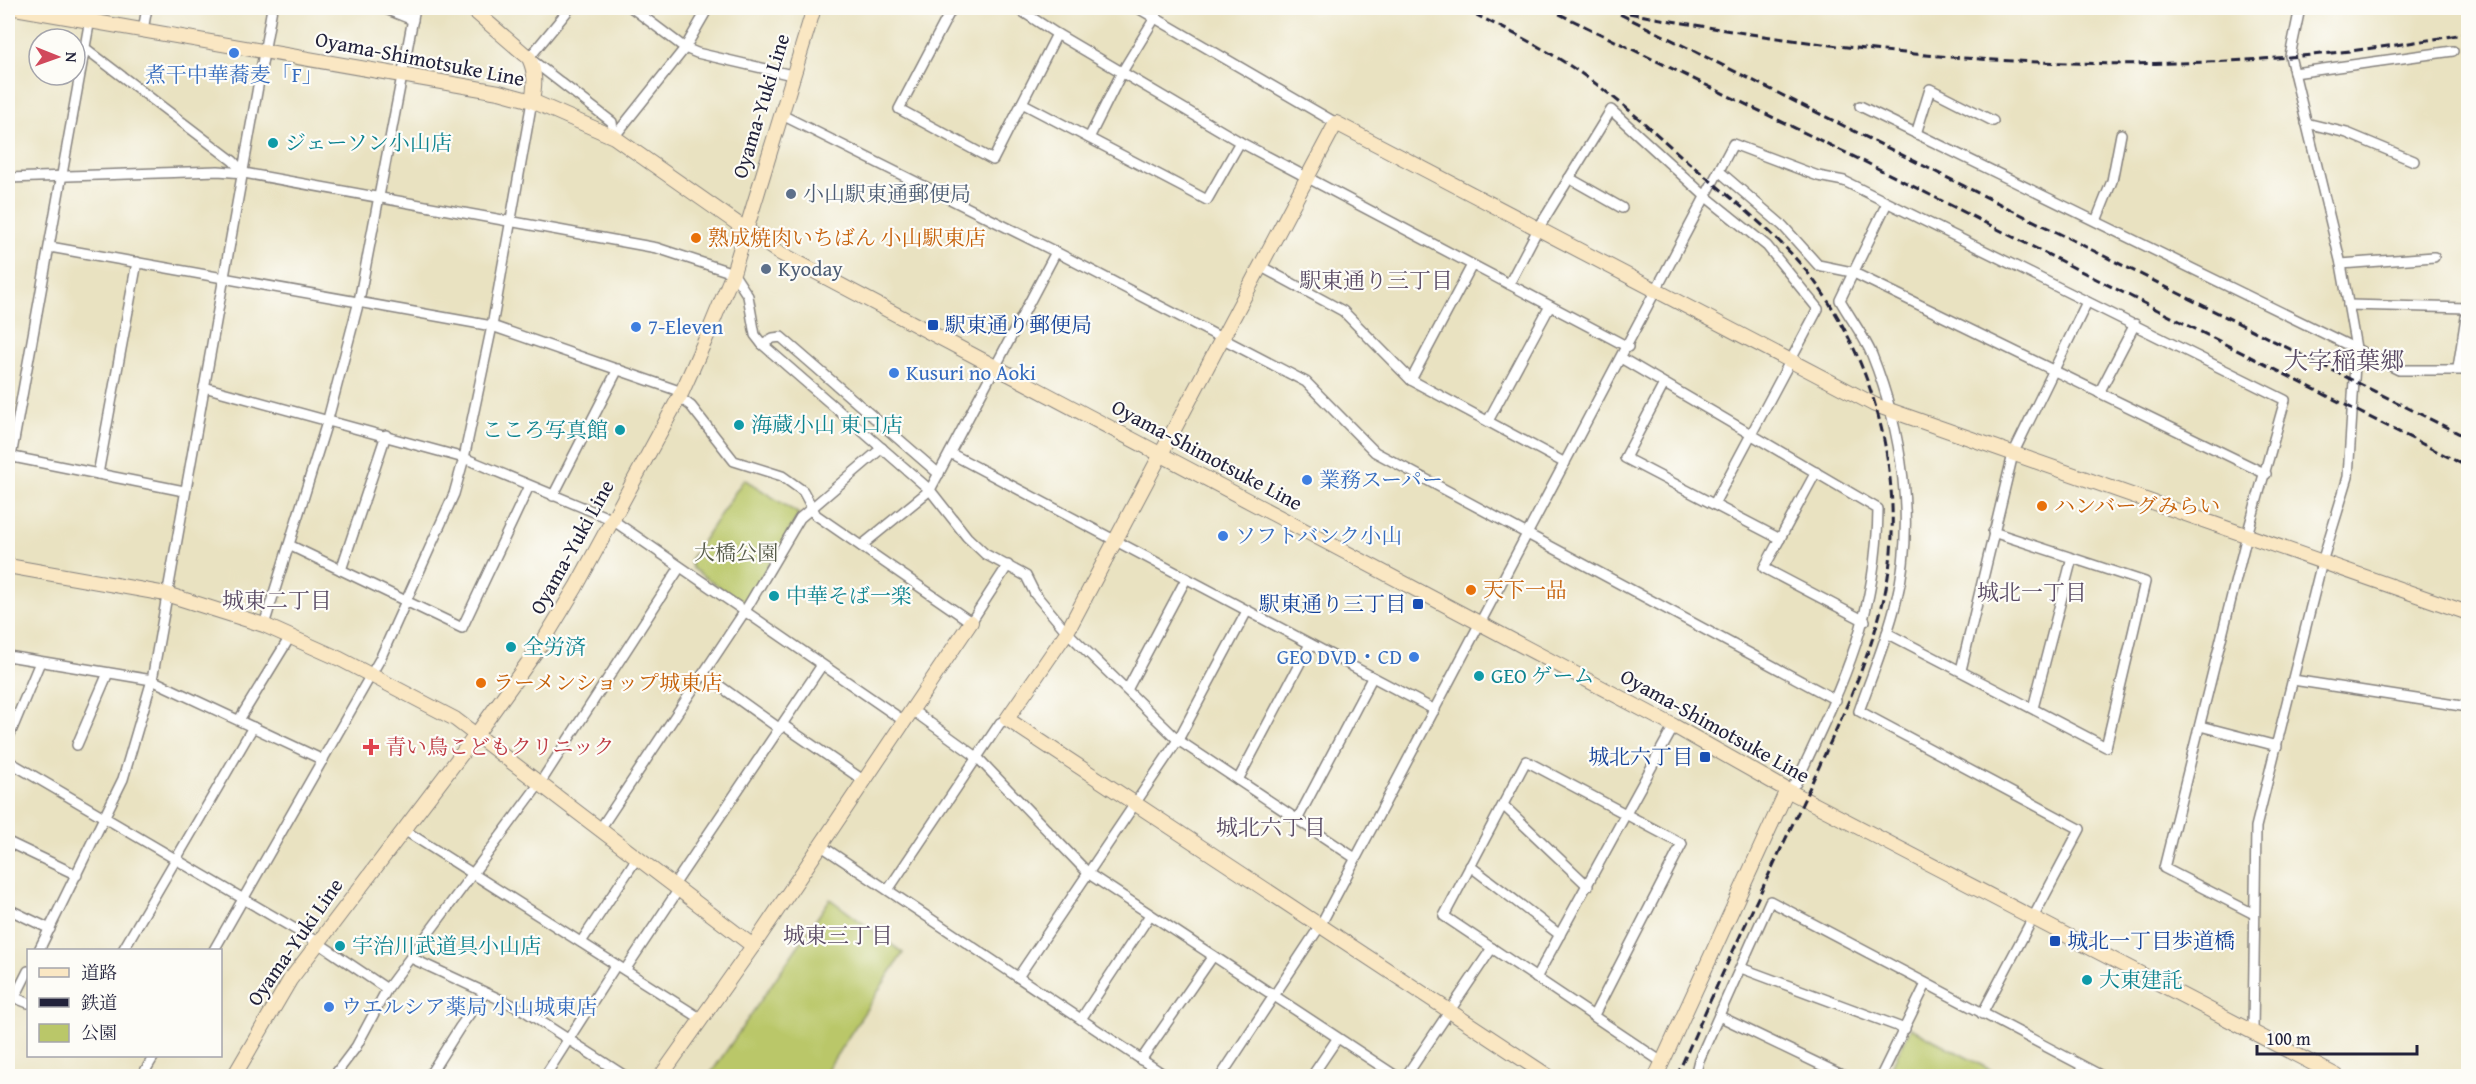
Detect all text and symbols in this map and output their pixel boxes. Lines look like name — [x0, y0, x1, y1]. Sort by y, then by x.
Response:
street label: Oyama-Shimotsuke Line — [313, 23, 528, 94]
north arrow — [27, 27, 87, 87]
street label: Oyama-Yuki Line — [724, 29, 797, 182]
marker: 煮干中華蕎麦「F」 — [227, 46, 241, 60]
text: N — [60, 52, 84, 63]
place label: 煮干中華蕎麦「F」 — [145, 59, 323, 90]
place label: ジェーソン小山店 — [285, 127, 452, 158]
marker: ジェーソン小山店 — [266, 136, 280, 150]
place label: 小山駅東通郵便局 — [803, 178, 971, 209]
marker: 小山駅東通郵便局 — [784, 187, 798, 201]
place label: 熟成焼肉いちばん 小山駅東店 — [708, 222, 986, 253]
marker: 熟成焼肉いちばん 小山駅東店 — [689, 231, 703, 245]
place label: Kyoday — [778, 253, 843, 284]
marker: Kyoday — [759, 262, 773, 276]
district label: 駅東通り三丁目 — [1299, 264, 1453, 296]
place label: 駅東通り郵便局 — [945, 309, 1092, 340]
place label: 7-Eleven — [648, 311, 724, 342]
marker: 駅東通り郵便局 — [926, 318, 940, 332]
marker: 7-Eleven — [629, 320, 643, 334]
district label: 大字稲葉郷 — [2284, 343, 2404, 378]
place label: Kusuri no Aoki — [906, 357, 1036, 388]
marker: Kusuri no Aoki — [887, 366, 901, 380]
street label: Oyama-Shimotsuke Line — [1106, 391, 1308, 518]
place label: 海蔵小山 東口店 — [751, 409, 903, 440]
place label: こころ写真館 — [482, 414, 608, 445]
marker: 海蔵小山 東口店 — [732, 418, 746, 432]
marker: こころ写真館 — [613, 423, 627, 437]
place label: 業務スーパー — [1319, 464, 1443, 495]
street label: Oyama-Yuki Line — [522, 473, 622, 620]
marker: 業務スーパー — [1300, 473, 1314, 487]
place label: ハンバーグみらい — [2054, 490, 2221, 521]
marker: ハンバーグみらい — [2035, 499, 2049, 513]
place label: ソフトバンク小山 — [1235, 520, 1402, 551]
marker: ソフトバンク小山 — [1216, 529, 1230, 543]
park label: 大橋公園 — [694, 537, 778, 568]
place label: 天下一品 — [1483, 574, 1567, 605]
district label: 城北一丁目 — [1977, 576, 2087, 608]
place label: 中華そば一楽 — [786, 580, 912, 611]
marker: 天下一品 — [1464, 583, 1478, 597]
district label: 城東二丁目 — [222, 584, 332, 616]
place label: 駅東通り三丁目 — [1259, 588, 1406, 619]
marker: 中華そば一楽 — [767, 589, 781, 603]
marker: 駅東通り三丁目 — [1411, 597, 1425, 611]
place label: 全労済 — [523, 631, 586, 662]
marker: 全労済 — [504, 640, 518, 654]
place label: GEO DVD・CD — [1277, 641, 1402, 672]
marker: GEO DVD・CD — [1407, 650, 1421, 664]
place label: GEO ゲーム — [1491, 660, 1594, 691]
street label: Oyama-Shimotsuke Line — [1615, 660, 1816, 791]
place label: ラーメンショップ城東店 — [493, 667, 722, 698]
marker: GEO ゲーム — [1472, 669, 1486, 683]
marker: ラーメンショップ城東店 — [474, 676, 488, 690]
place label: 青い鳥こどもクリニック — [385, 731, 615, 762]
marker: 青い鳥こどもクリニック — [362, 738, 380, 756]
place label: 城北六丁目 — [1588, 741, 1693, 772]
marker: 城北六丁目 — [1698, 750, 1712, 764]
district label: 城北六丁目 — [1216, 811, 1326, 843]
street label: Oyama-Yuki Line — [239, 871, 350, 1012]
district label: 城東三丁目 — [783, 919, 893, 951]
place label: 城北一丁目歩道橋 — [2067, 925, 2235, 956]
place label: 宇治川武道具小山店 — [352, 930, 541, 961]
marker: 城北一丁目歩道橋 — [2048, 934, 2062, 948]
marker: 宇治川武道具小山店 — [333, 939, 347, 953]
legend — [27, 949, 222, 1057]
text: 道路 — [81, 959, 117, 986]
place label: 大東建託 — [2099, 964, 2183, 995]
marker: 大東建託 — [2080, 973, 2094, 987]
text: 鉄道 — [81, 989, 117, 1016]
place label: ウエルシア薬局 小山城東店 — [341, 991, 597, 1022]
marker: ウエルシア薬局 小山城東店 — [322, 1000, 336, 1014]
scale bar — [2257, 1018, 2418, 1056]
text: 公園 — [81, 1019, 117, 1046]
text: 100 m — [2266, 1025, 2311, 1052]

